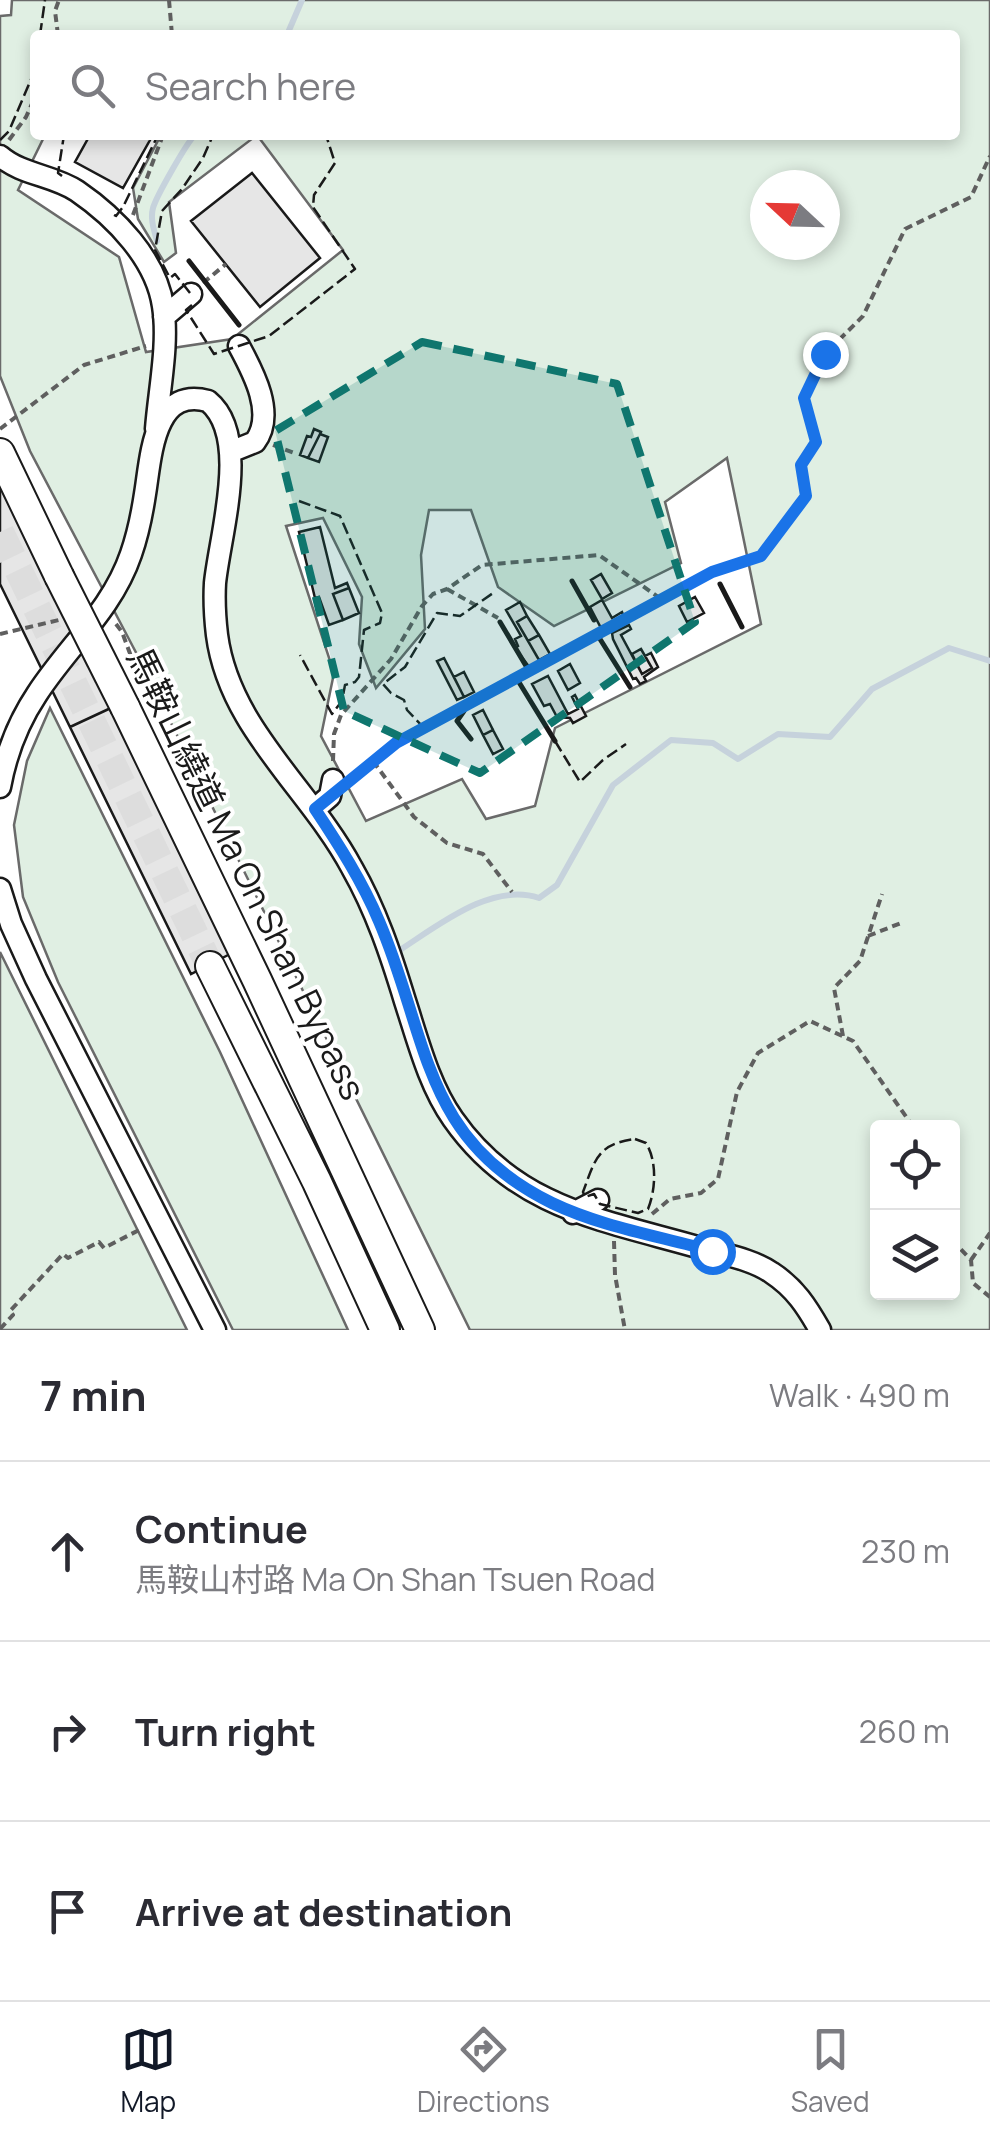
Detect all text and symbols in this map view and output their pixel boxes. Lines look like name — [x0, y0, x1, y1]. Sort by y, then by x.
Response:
search box — [30, 30, 960, 140]
icon: search — [65, 58, 120, 113]
text: Search here — [145, 59, 356, 111]
north arrow — [750, 170, 840, 260]
route end — [803, 332, 849, 378]
street label: 馬鞍山繞道 Ma On Shan Bypass — [116, 640, 377, 1108]
map controls — [870, 1120, 960, 1300]
button: locate — [870, 1120, 960, 1210]
button: layers — [870, 1210, 960, 1300]
route start — [690, 1229, 736, 1275]
text: 7 min — [40, 1366, 147, 1424]
text: Walk · 490 m — [769, 1373, 950, 1417]
text: Continue — [135, 1502, 308, 1554]
icon: ahead — [40, 1524, 95, 1579]
text: 230 m — [861, 1529, 950, 1573]
text: 馬鞍山村路 Ma On Shan Tsuen Road — [135, 1557, 655, 1601]
icon: right — [40, 1704, 95, 1759]
text: Turn right — [135, 1705, 316, 1757]
text: 260 m — [859, 1709, 950, 1753]
icon: arrive — [40, 1884, 95, 1939]
text: Arrive at destination — [135, 1885, 512, 1937]
tab: Map — [120, 2022, 176, 2120]
tab: Directions — [417, 2022, 550, 2120]
tab: Saved — [791, 2022, 870, 2120]

